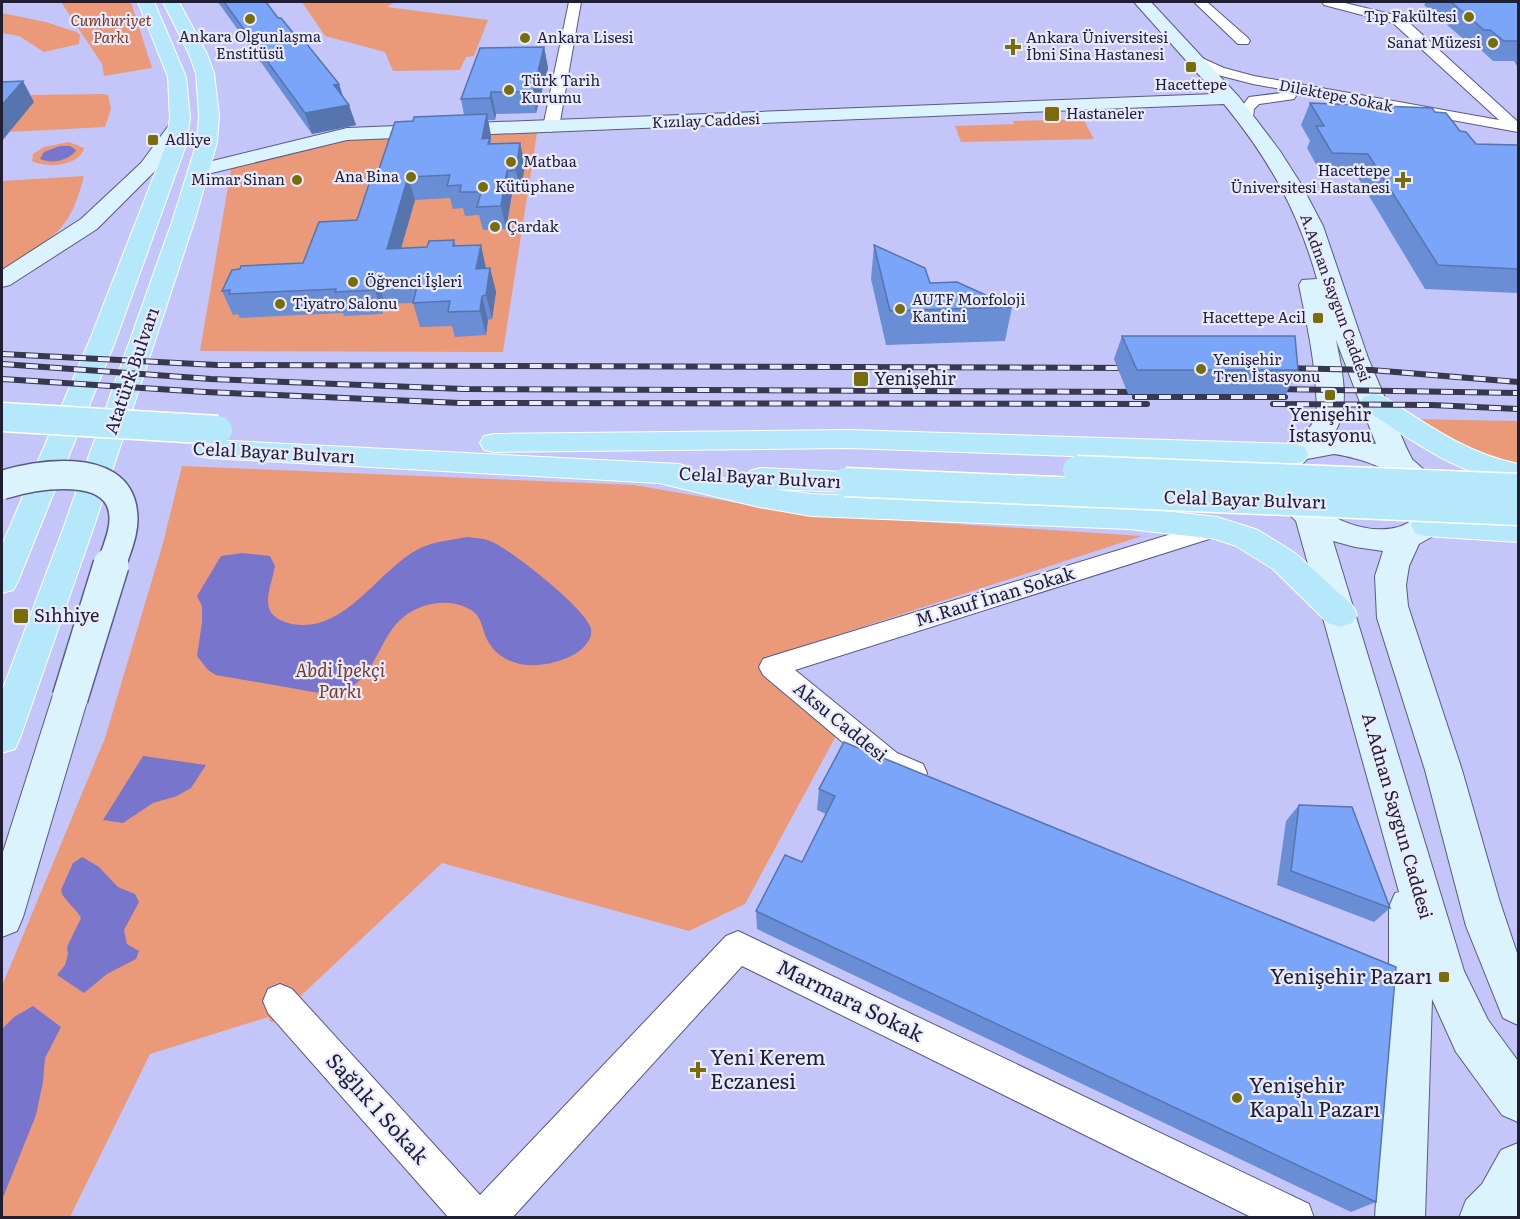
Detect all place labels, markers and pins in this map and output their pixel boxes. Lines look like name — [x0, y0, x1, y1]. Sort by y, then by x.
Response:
place label: Tıp Fakültesi — [1364, 4, 1457, 27]
marker: Tıp Fakültesi — [1462, 10, 1476, 24]
marker: Ankara Olgunlaşma Enstitüsü — [243, 12, 257, 26]
place label: Ankara Olgunlaşma Enstitüsü — [179, 24, 322, 64]
place label: Ankara Lisesi — [537, 25, 634, 48]
place label: Ankara Üniversitesi İbni Sina Hastanesi — [1026, 25, 1168, 65]
place label: Sanat Müzesi — [1387, 30, 1481, 53]
marker: Ankara Lisesi — [518, 31, 532, 45]
marker: Sanat Müzesi — [1486, 36, 1500, 50]
marker: Ankara Üniversitesi İbni Sina Hastanesi — [1004, 38, 1022, 56]
marker: Hacettepe — [1184, 60, 1198, 74]
place label: Türk Tarih Kurumu — [521, 68, 600, 108]
place label: Hacettepe — [1155, 72, 1227, 95]
marker: Türk Tarih Kurumu — [502, 83, 516, 97]
place label: Hastaneler — [1066, 101, 1144, 124]
marker: Hastaneler — [1043, 105, 1061, 123]
place label: Adliye — [165, 127, 211, 150]
marker: Adliye — [146, 133, 160, 147]
place label: Matbaa — [523, 149, 578, 172]
marker: Matbaa — [504, 155, 518, 169]
place label: Hacettepe Üniversitesi Hastanesi — [1231, 158, 1390, 198]
place label: Ana Bina — [334, 164, 400, 187]
place label: Mimar Sinan — [191, 167, 285, 190]
marker: Ana Bina — [404, 170, 418, 184]
marker: Hacettepe Üniversitesi Hastanesi — [1394, 171, 1412, 189]
marker: Mimar Sinan — [290, 173, 304, 187]
place label: Kütüphane — [495, 174, 575, 197]
marker: Kütüphane — [476, 180, 490, 194]
place label: Çardak — [507, 214, 559, 237]
marker: Çardak — [488, 220, 502, 234]
place label: Öğrenci İşleri — [365, 269, 462, 292]
marker: Öğrenci İşleri — [346, 275, 360, 289]
place label: AUTF Morfoloji Kantini — [912, 287, 1026, 327]
place label: Tiyatro Salonu — [292, 291, 398, 314]
marker: Tiyatro Salonu — [273, 297, 287, 311]
marker: AUTF Morfoloji Kantini — [893, 302, 907, 316]
place label: Hacettepe Acil — [1202, 305, 1306, 328]
marker: Hacettepe Acil — [1311, 311, 1325, 325]
place label: Yenişehir Tren İstasyonu — [1213, 347, 1321, 387]
marker: Yenişehir Tren İstasyonu — [1194, 362, 1208, 376]
place label: Yenişehir — [874, 364, 956, 391]
marker: Yenişehir — [852, 370, 870, 388]
marker: Yenişehir İstasyonu — [1323, 388, 1337, 402]
place label: Yenişehir İstasyonu — [1288, 400, 1372, 448]
place label: Sıhhiye — [34, 601, 99, 628]
marker: Sıhhiye — [12, 607, 30, 625]
place label: Yenişehir Pazarı — [1270, 959, 1432, 990]
marker: Yenişehir Pazarı — [1437, 970, 1451, 984]
place label: Yeni Kerem Eczanesi — [710, 1040, 826, 1095]
marker: Yeni Kerem Eczanesi — [691, 1063, 705, 1077]
place label: Yenişehir Kapalı Pazarı — [1249, 1068, 1380, 1123]
marker: Yenişehir Kapalı Pazarı — [1230, 1091, 1244, 1105]

